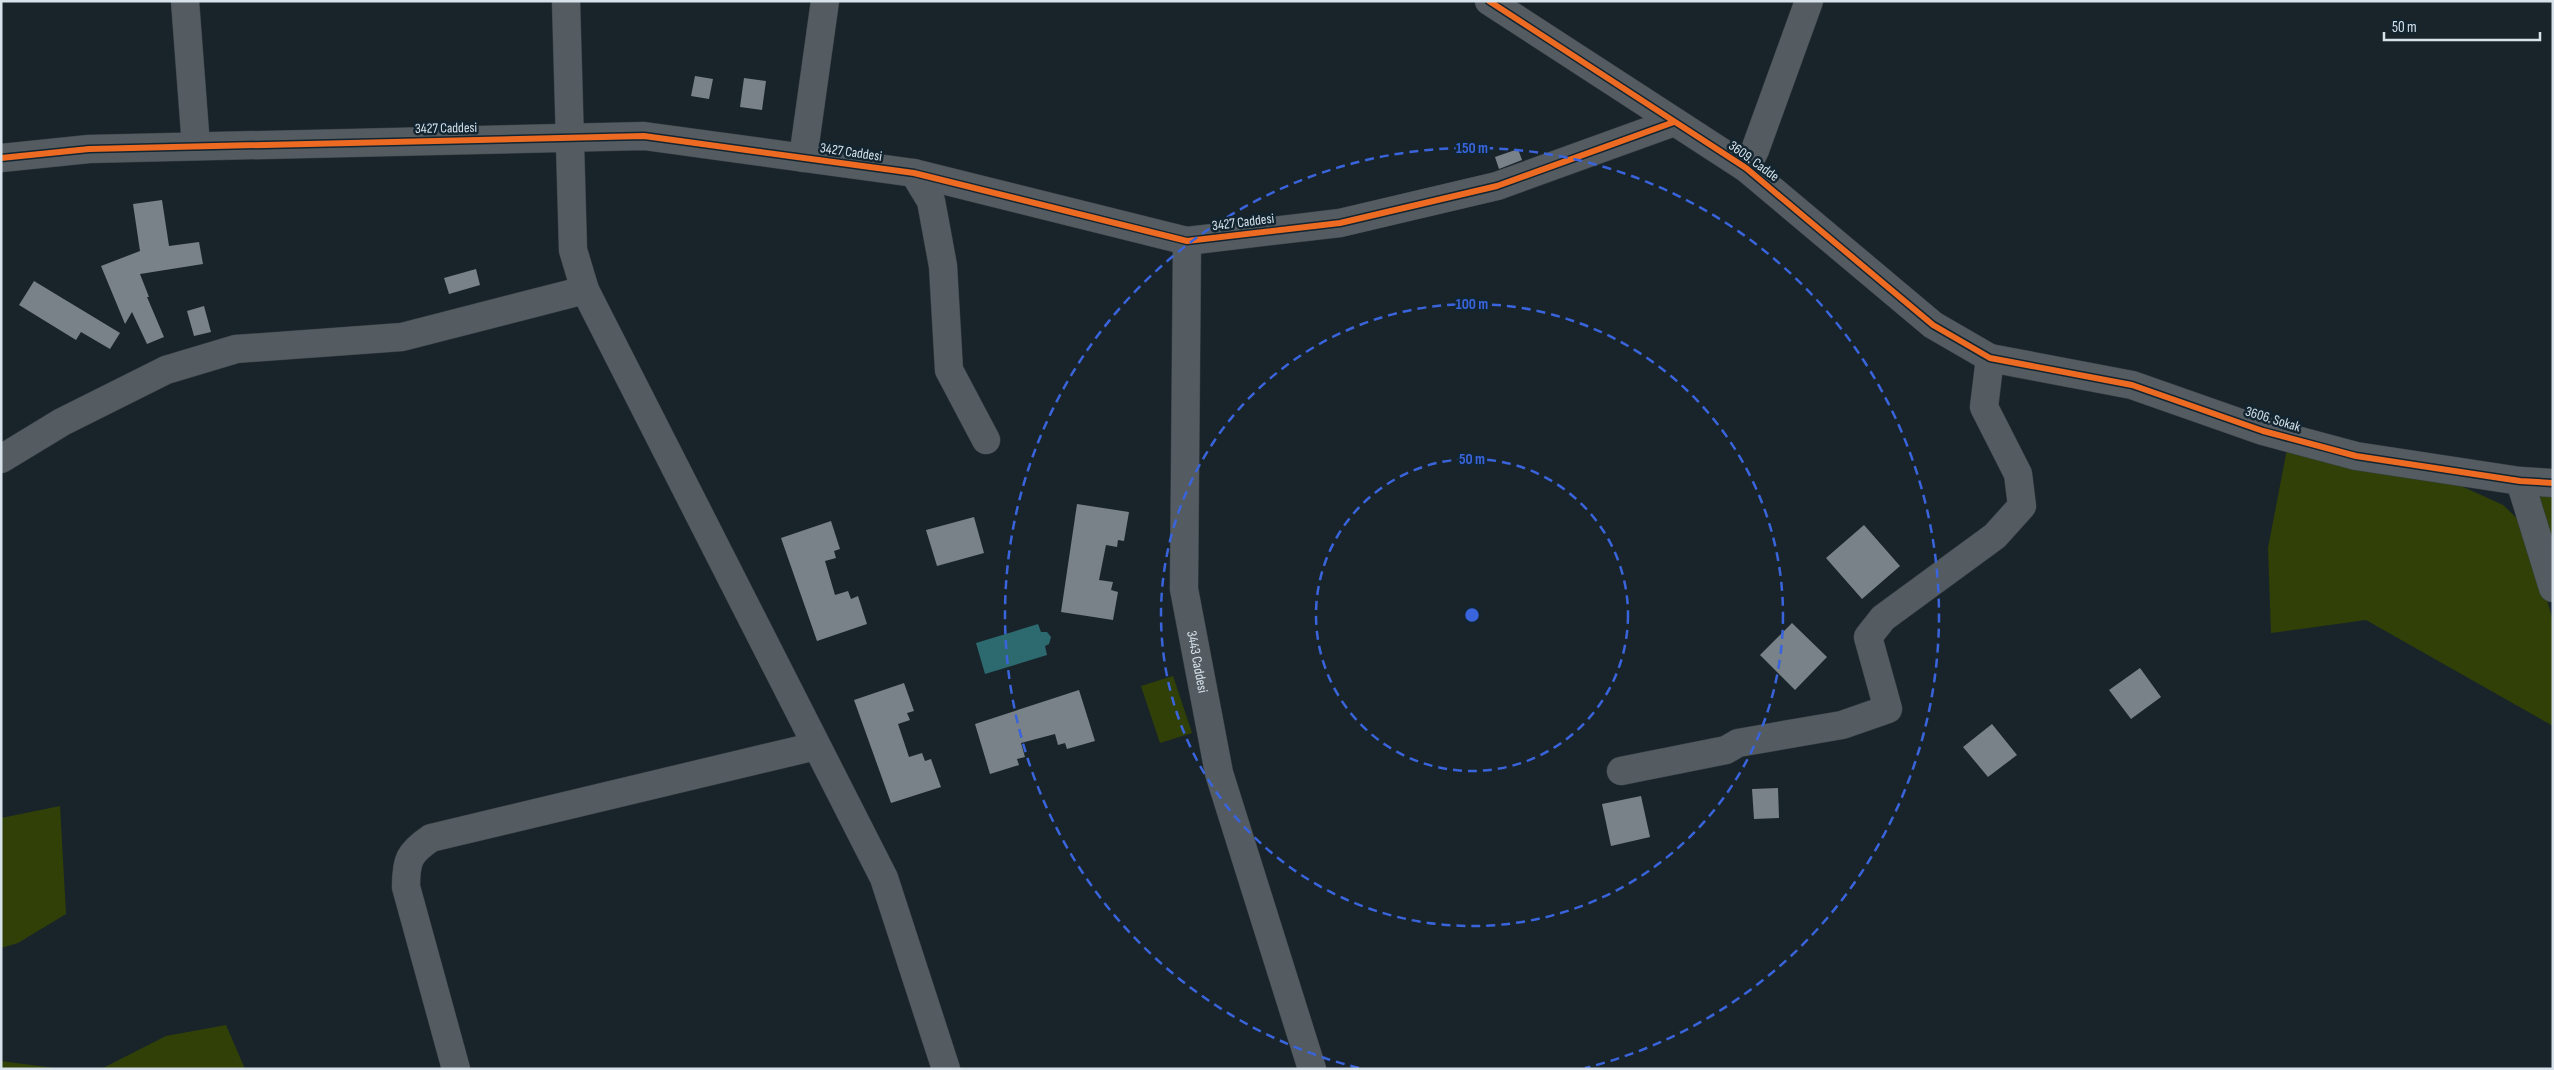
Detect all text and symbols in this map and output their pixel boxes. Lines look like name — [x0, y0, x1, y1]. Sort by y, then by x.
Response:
scale bar — [2384, 10, 2540, 42]
text: 50 m — [2392, 18, 2417, 37]
street label: 3427 Caddesi — [415, 119, 477, 137]
street label: 3609. Cadde — [1725, 137, 1783, 185]
street label: 3427 Caddesi — [819, 139, 883, 165]
text: 150 m — [1456, 139, 1488, 158]
street label: 3427 Caddesi — [1211, 210, 1275, 234]
text: 100 m — [1456, 295, 1488, 314]
street label: 3606. Sokak — [2243, 403, 2303, 436]
text: 50 m — [1459, 450, 1485, 469]
centre of rings — [1463, 606, 1481, 624]
street label: 3443 Caddesi — [1184, 629, 1212, 694]

